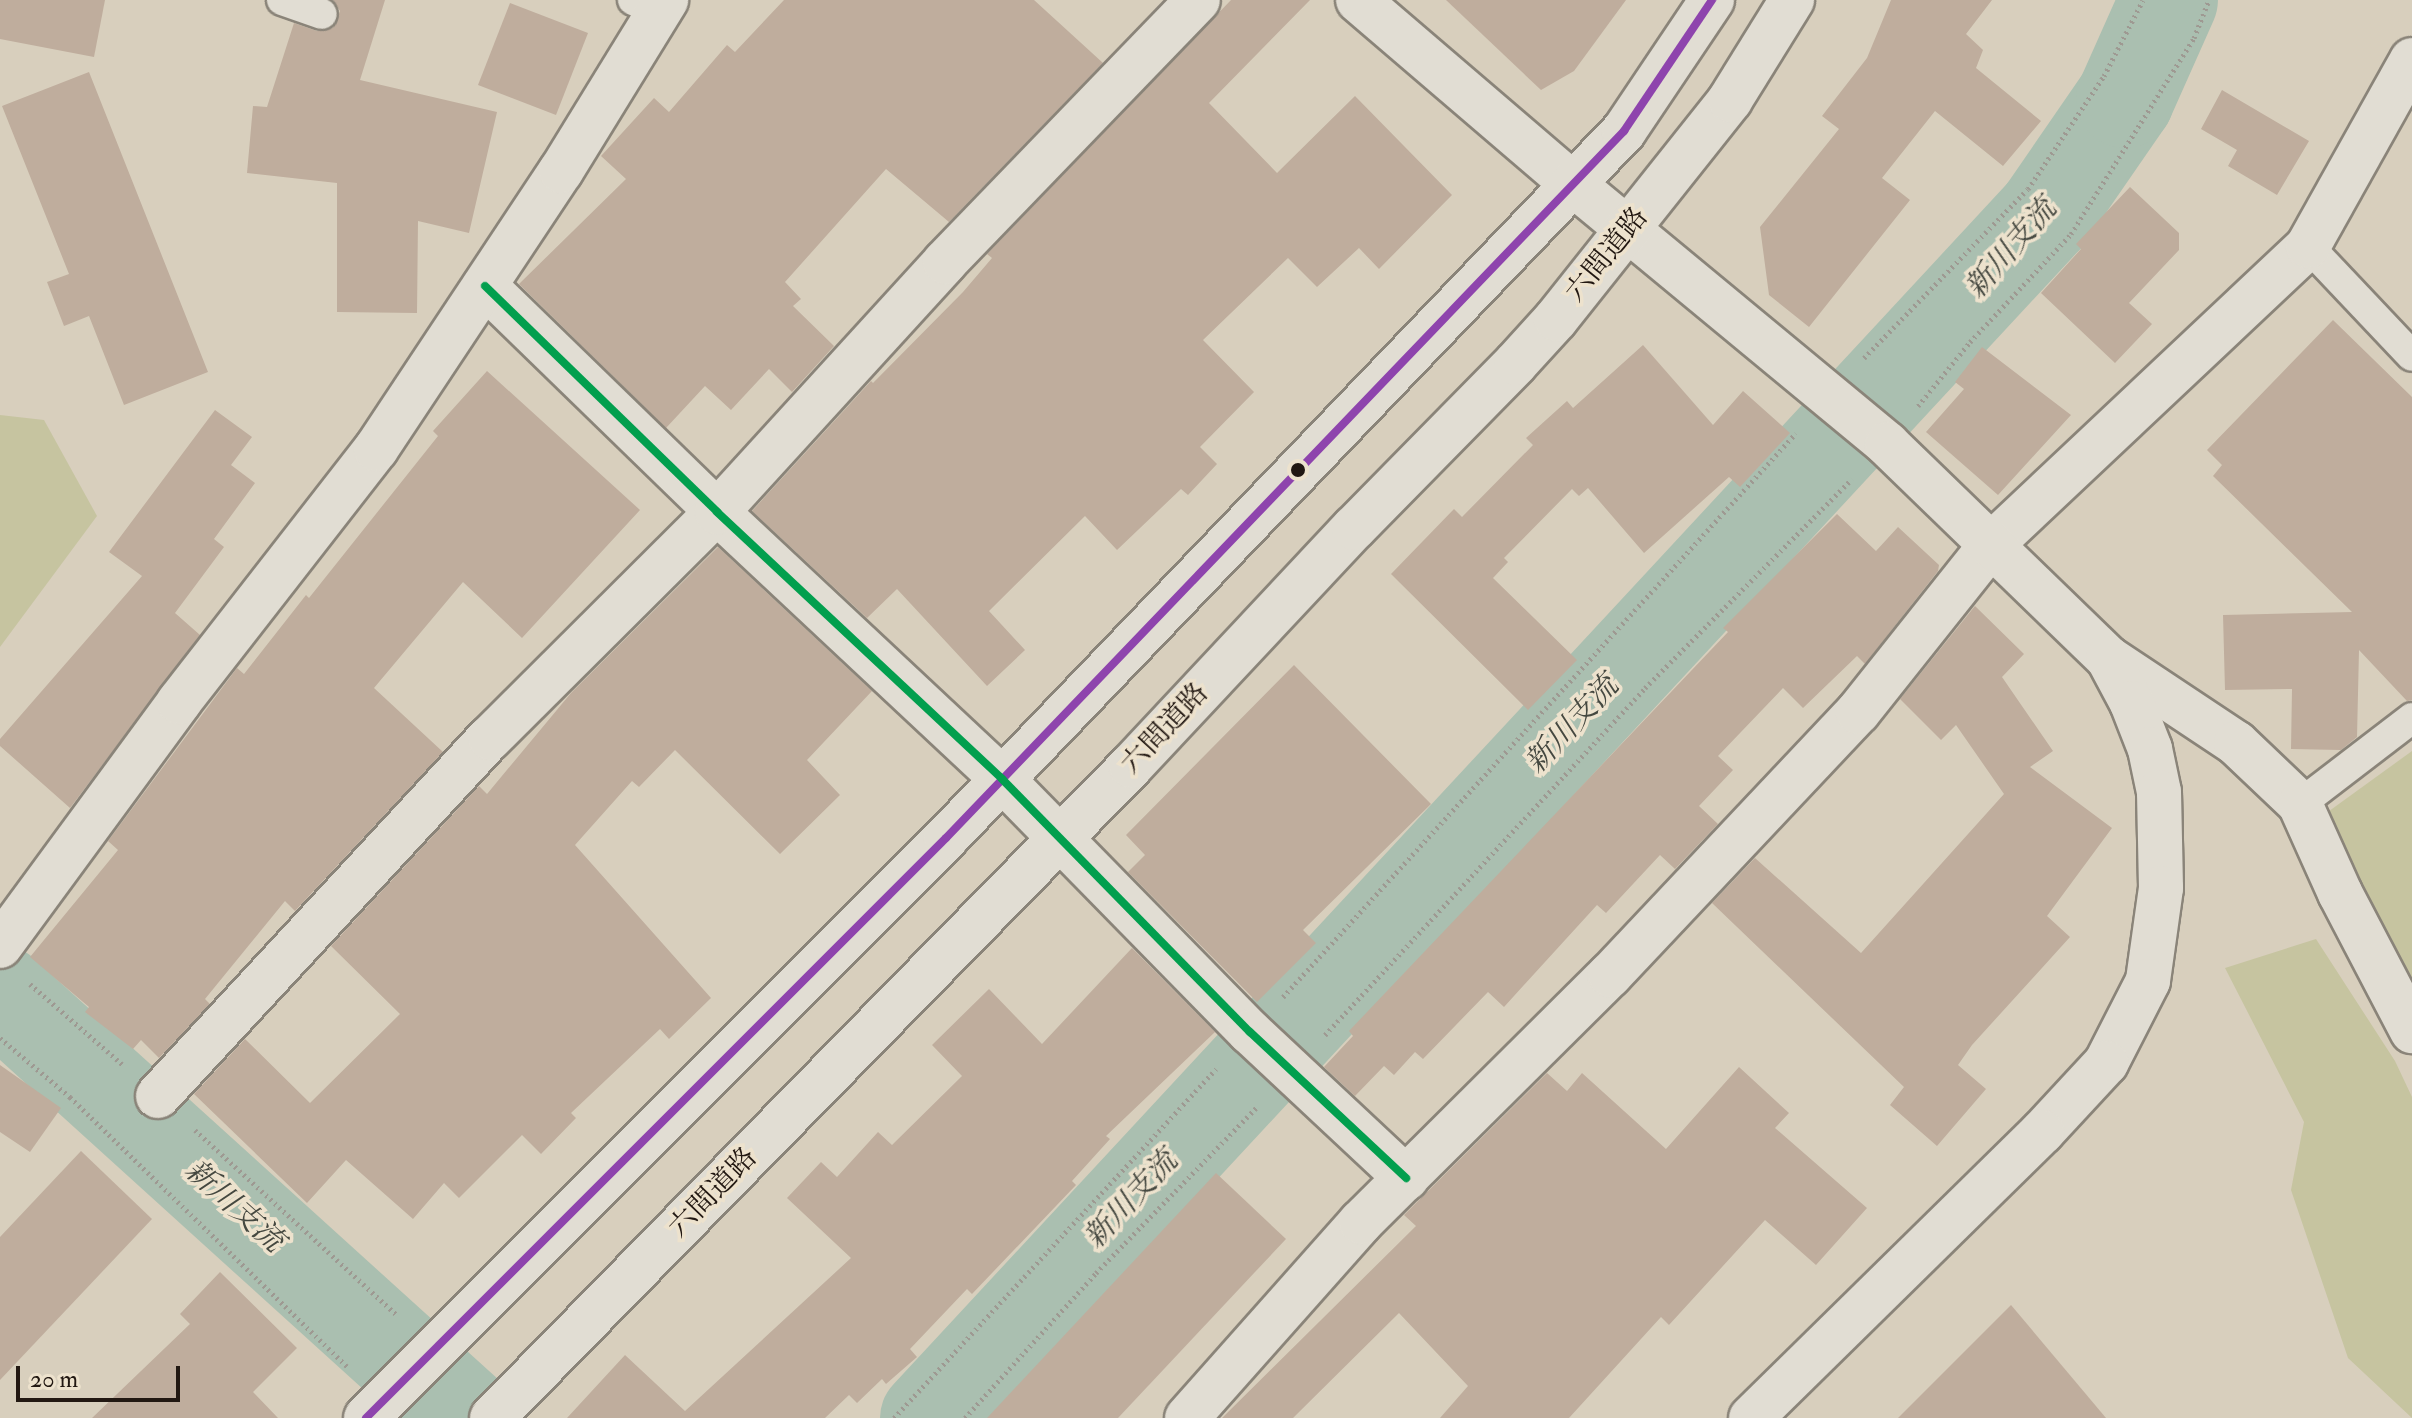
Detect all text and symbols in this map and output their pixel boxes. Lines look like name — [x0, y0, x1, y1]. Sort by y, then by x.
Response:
water label: 新川支流 — [1958, 192, 2064, 306]
street label: 六間道路 — [1559, 201, 1655, 309]
unlabelled marker — [1290, 462, 1306, 478]
water label: 新川支流 — [1518, 669, 1626, 781]
street label: 六間道路 — [1115, 677, 1215, 781]
street label: 六間道路 — [662, 1141, 764, 1245]
water label: 新川支流 — [1077, 1144, 1185, 1256]
water label: 新川支流 — [177, 1152, 291, 1260]
scale bar — [20, 1350, 184, 1400]
text: 20 m — [30, 1364, 78, 1395]

